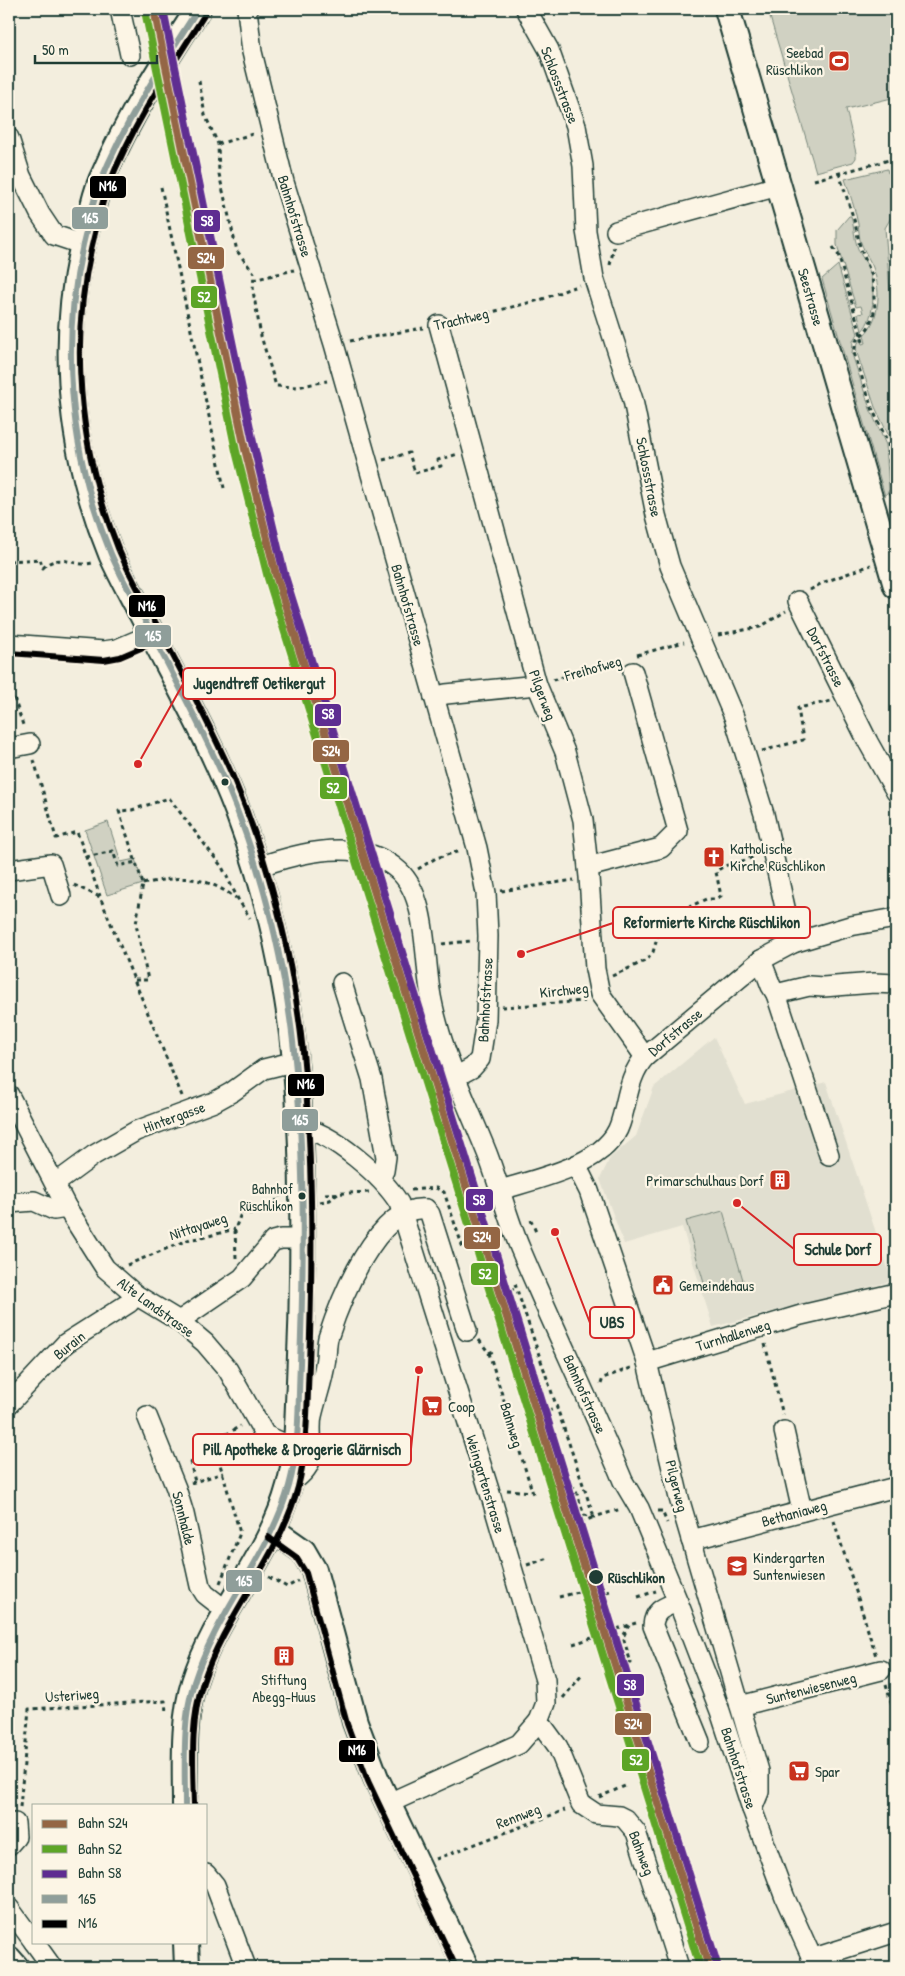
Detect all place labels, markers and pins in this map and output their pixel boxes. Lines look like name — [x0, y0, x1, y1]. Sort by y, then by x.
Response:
place label: Seebad Rüschlikon — [766, 42, 823, 80]
sports icon: Seebad Rüschlikon — [827, 49, 851, 73]
callout: Jugendtreff Oetikergut — [183, 668, 335, 699]
unlabelled marker — [220, 777, 230, 787]
place label: Katholische Kirche Rüschlikon — [730, 838, 826, 876]
church icon: Katholische Kirche Rüschlikon — [702, 845, 726, 869]
callout: Reformierte Kirche Rüschlikon — [613, 907, 810, 938]
building icon: Primarschulhaus Dorf — [768, 1168, 792, 1192]
place label: Primarschulhaus Dorf — [646, 1170, 765, 1191]
place label: Bahnhof Rüschlikon — [240, 1179, 293, 1215]
marker: Bahnhof Rüschlikon — [297, 1191, 307, 1201]
callout: Schule Dorf — [794, 1234, 881, 1265]
public building icon: Gemeindehaus — [651, 1273, 675, 1297]
place label: Gemeindehaus — [679, 1275, 754, 1296]
callout: UBS — [590, 1307, 634, 1338]
supermarket icon: Coop — [420, 1394, 444, 1418]
place label: Coop — [448, 1396, 475, 1417]
callout: Pill Apotheke & Drogerie Glärnisch — [193, 1434, 411, 1465]
place label: Kindergarten Suntenwiesen — [753, 1547, 826, 1585]
school or university icon: Kindergarten Suntenwiesen — [725, 1554, 749, 1578]
place label: Rüschlikon — [608, 1567, 665, 1588]
marker: Rüschlikon — [587, 1568, 605, 1586]
building icon: Stiftung Abegg-Huus — [272, 1644, 296, 1668]
place label: Stiftung Abegg-Huus — [252, 1669, 316, 1707]
supermarket icon: Spar — [787, 1759, 811, 1783]
place label: Spar — [815, 1761, 840, 1782]

